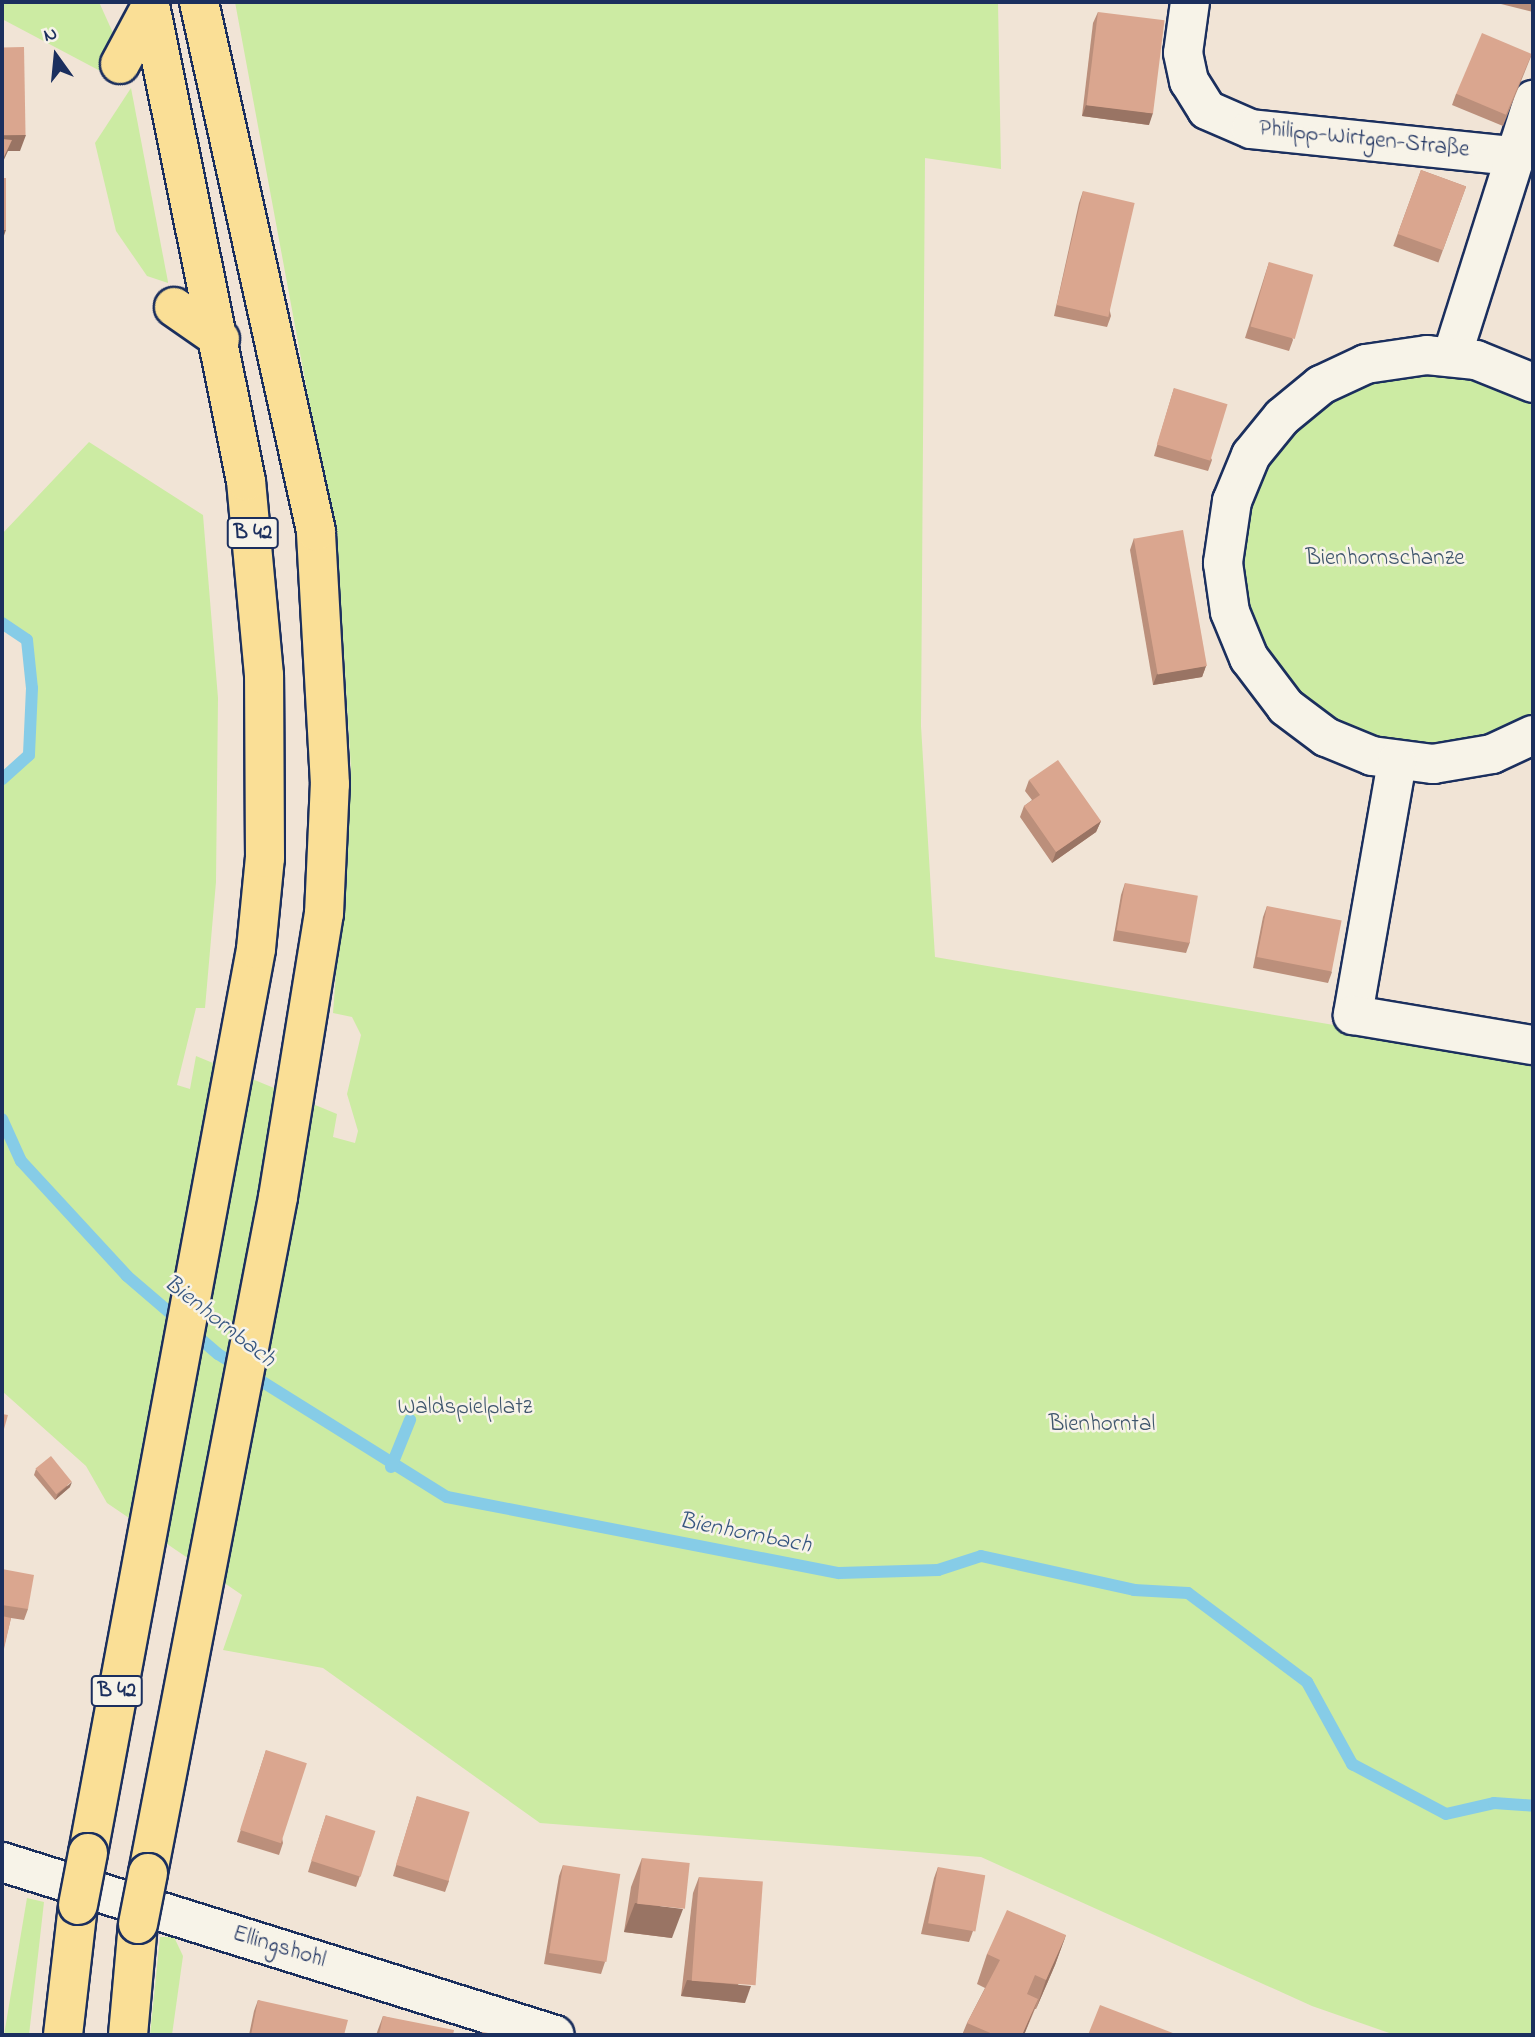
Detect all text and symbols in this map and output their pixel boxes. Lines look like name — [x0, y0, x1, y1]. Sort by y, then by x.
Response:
north arrow — [21, 21, 91, 91]
text: N — [41, 21, 60, 50]
street label: Philipp-Wirtgen-Straße — [1257, 115, 1471, 165]
road number: B 42 — [227, 516, 279, 550]
park label: Bienhornschanze — [1305, 545, 1465, 573]
water label: Bienhornbach — [157, 1269, 281, 1375]
park label: Waldspielplatz — [397, 1394, 533, 1422]
park label: Bienhorntal — [1049, 1411, 1155, 1439]
water label: Bienhornbach — [677, 1507, 813, 1561]
road number: B 42 — [91, 1674, 143, 1708]
street label: Ellingshohl — [229, 1921, 329, 1975]

